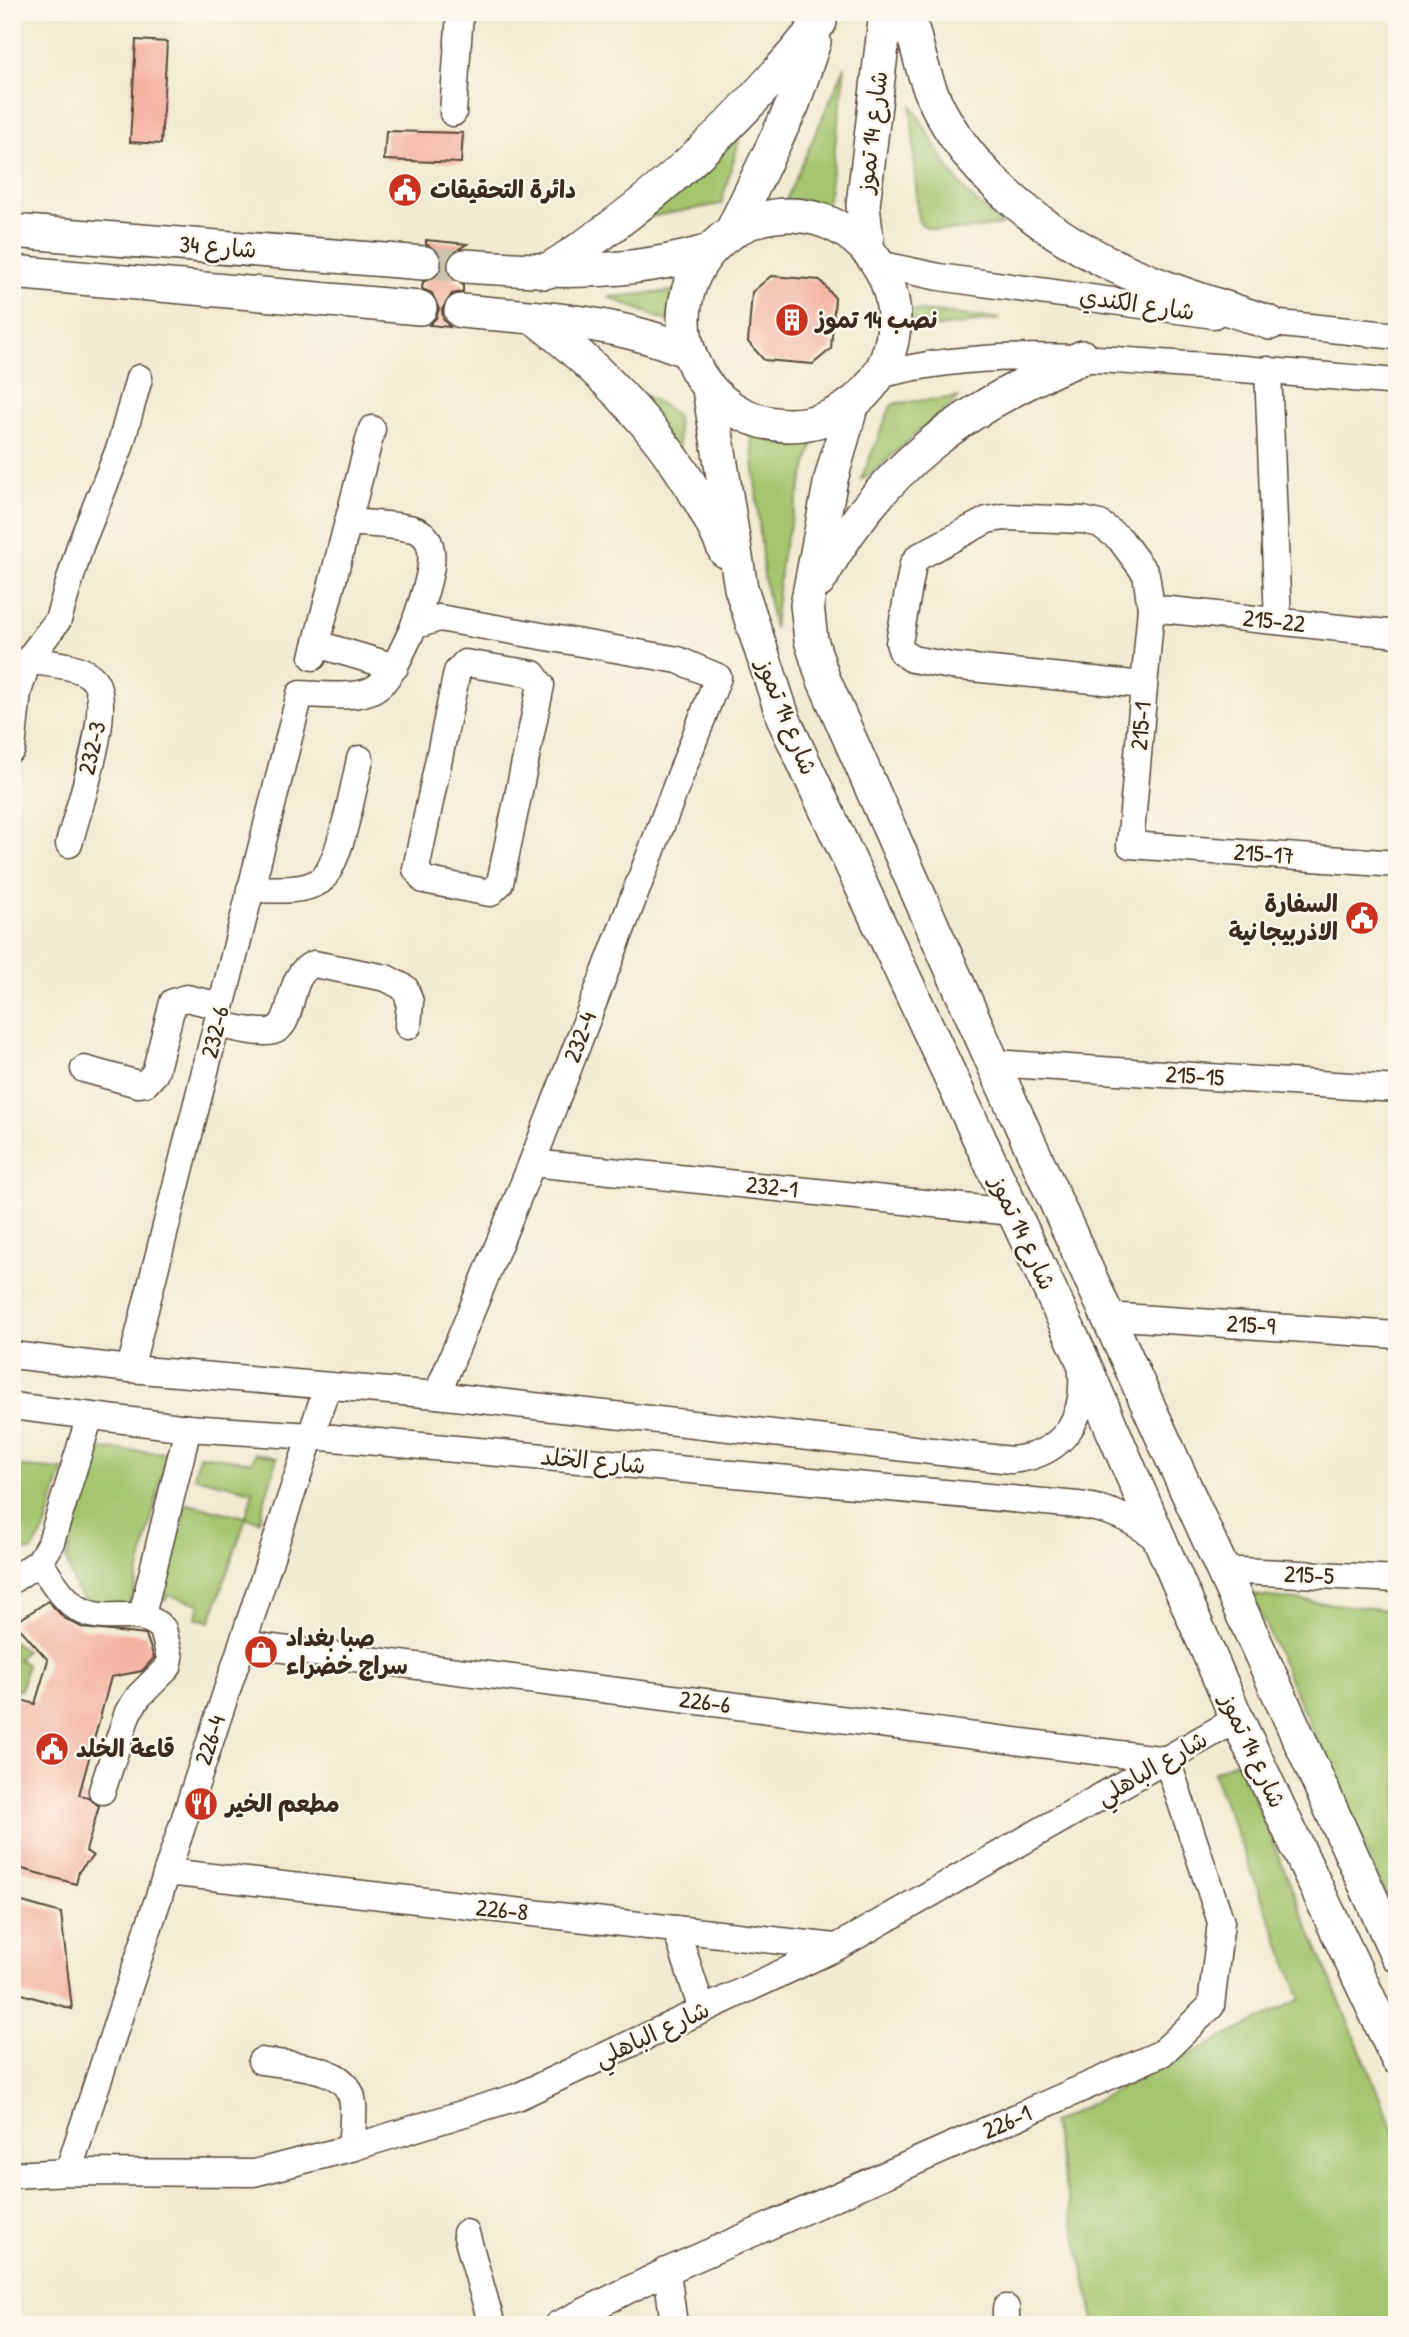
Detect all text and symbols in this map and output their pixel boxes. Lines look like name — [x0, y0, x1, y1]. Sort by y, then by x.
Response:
street label: شارع 14 تموز — [847, 69, 896, 197]
public building icon: دائرة التحقيقات — [386, 171, 424, 209]
place label: دائرة التحقيقات — [430, 173, 576, 205]
street label: شارع 34 — [178, 227, 258, 267]
street label: شارع الكندي — [1077, 279, 1197, 329]
building icon: نصب 14 تموز — [773, 301, 811, 339]
place label: نصب 14 تموز — [814, 303, 937, 335]
street label: 215-22 — [1241, 601, 1307, 639]
street label: شارع 14 تموز — [748, 652, 826, 780]
street label: 215-1 — [1122, 700, 1158, 751]
street label: 232-3 — [69, 718, 113, 778]
street label: 215-17 — [1233, 835, 1295, 871]
place label: السفارة الاذربيجانية — [1229, 887, 1338, 947]
public building icon: السفارة الاذربيجانية — [1343, 899, 1381, 937]
street label: 232-6 — [192, 1002, 236, 1061]
street label: 232-4 — [555, 1007, 603, 1067]
street label: 215-15 — [1165, 1057, 1225, 1093]
street label: 232-1 — [745, 1167, 799, 1205]
street label: شارع 14 تموز — [981, 1168, 1064, 1296]
street label: 215-9 — [1226, 1306, 1277, 1342]
street label: شارع الخلد — [539, 1439, 647, 1483]
street label: 215-5 — [1283, 1557, 1335, 1591]
place label: صبا بغداد سراج خضراء — [286, 1621, 408, 1681]
shop icon: صبا بغداد سراج خضراء — [242, 1633, 280, 1671]
street label: 226-6 — [678, 1682, 733, 1720]
street label: شارع 14 تموز — [1211, 1686, 1294, 1814]
street label: 226-4 — [186, 1711, 232, 1769]
street label: شارع الباهلي — [1090, 1722, 1216, 1817]
public building icon: قاعة الخلد — [33, 1730, 71, 1768]
place label: قاعة الخلد — [76, 1732, 175, 1764]
restaurant icon: مطعم الخير — [182, 1785, 220, 1823]
place label: مطعم الخير — [224, 1787, 340, 1822]
street label: 226-8 — [475, 1890, 530, 1928]
street label: شارع الباهلي — [589, 1993, 717, 2079]
street label: 226-1 — [977, 2096, 1036, 2146]

